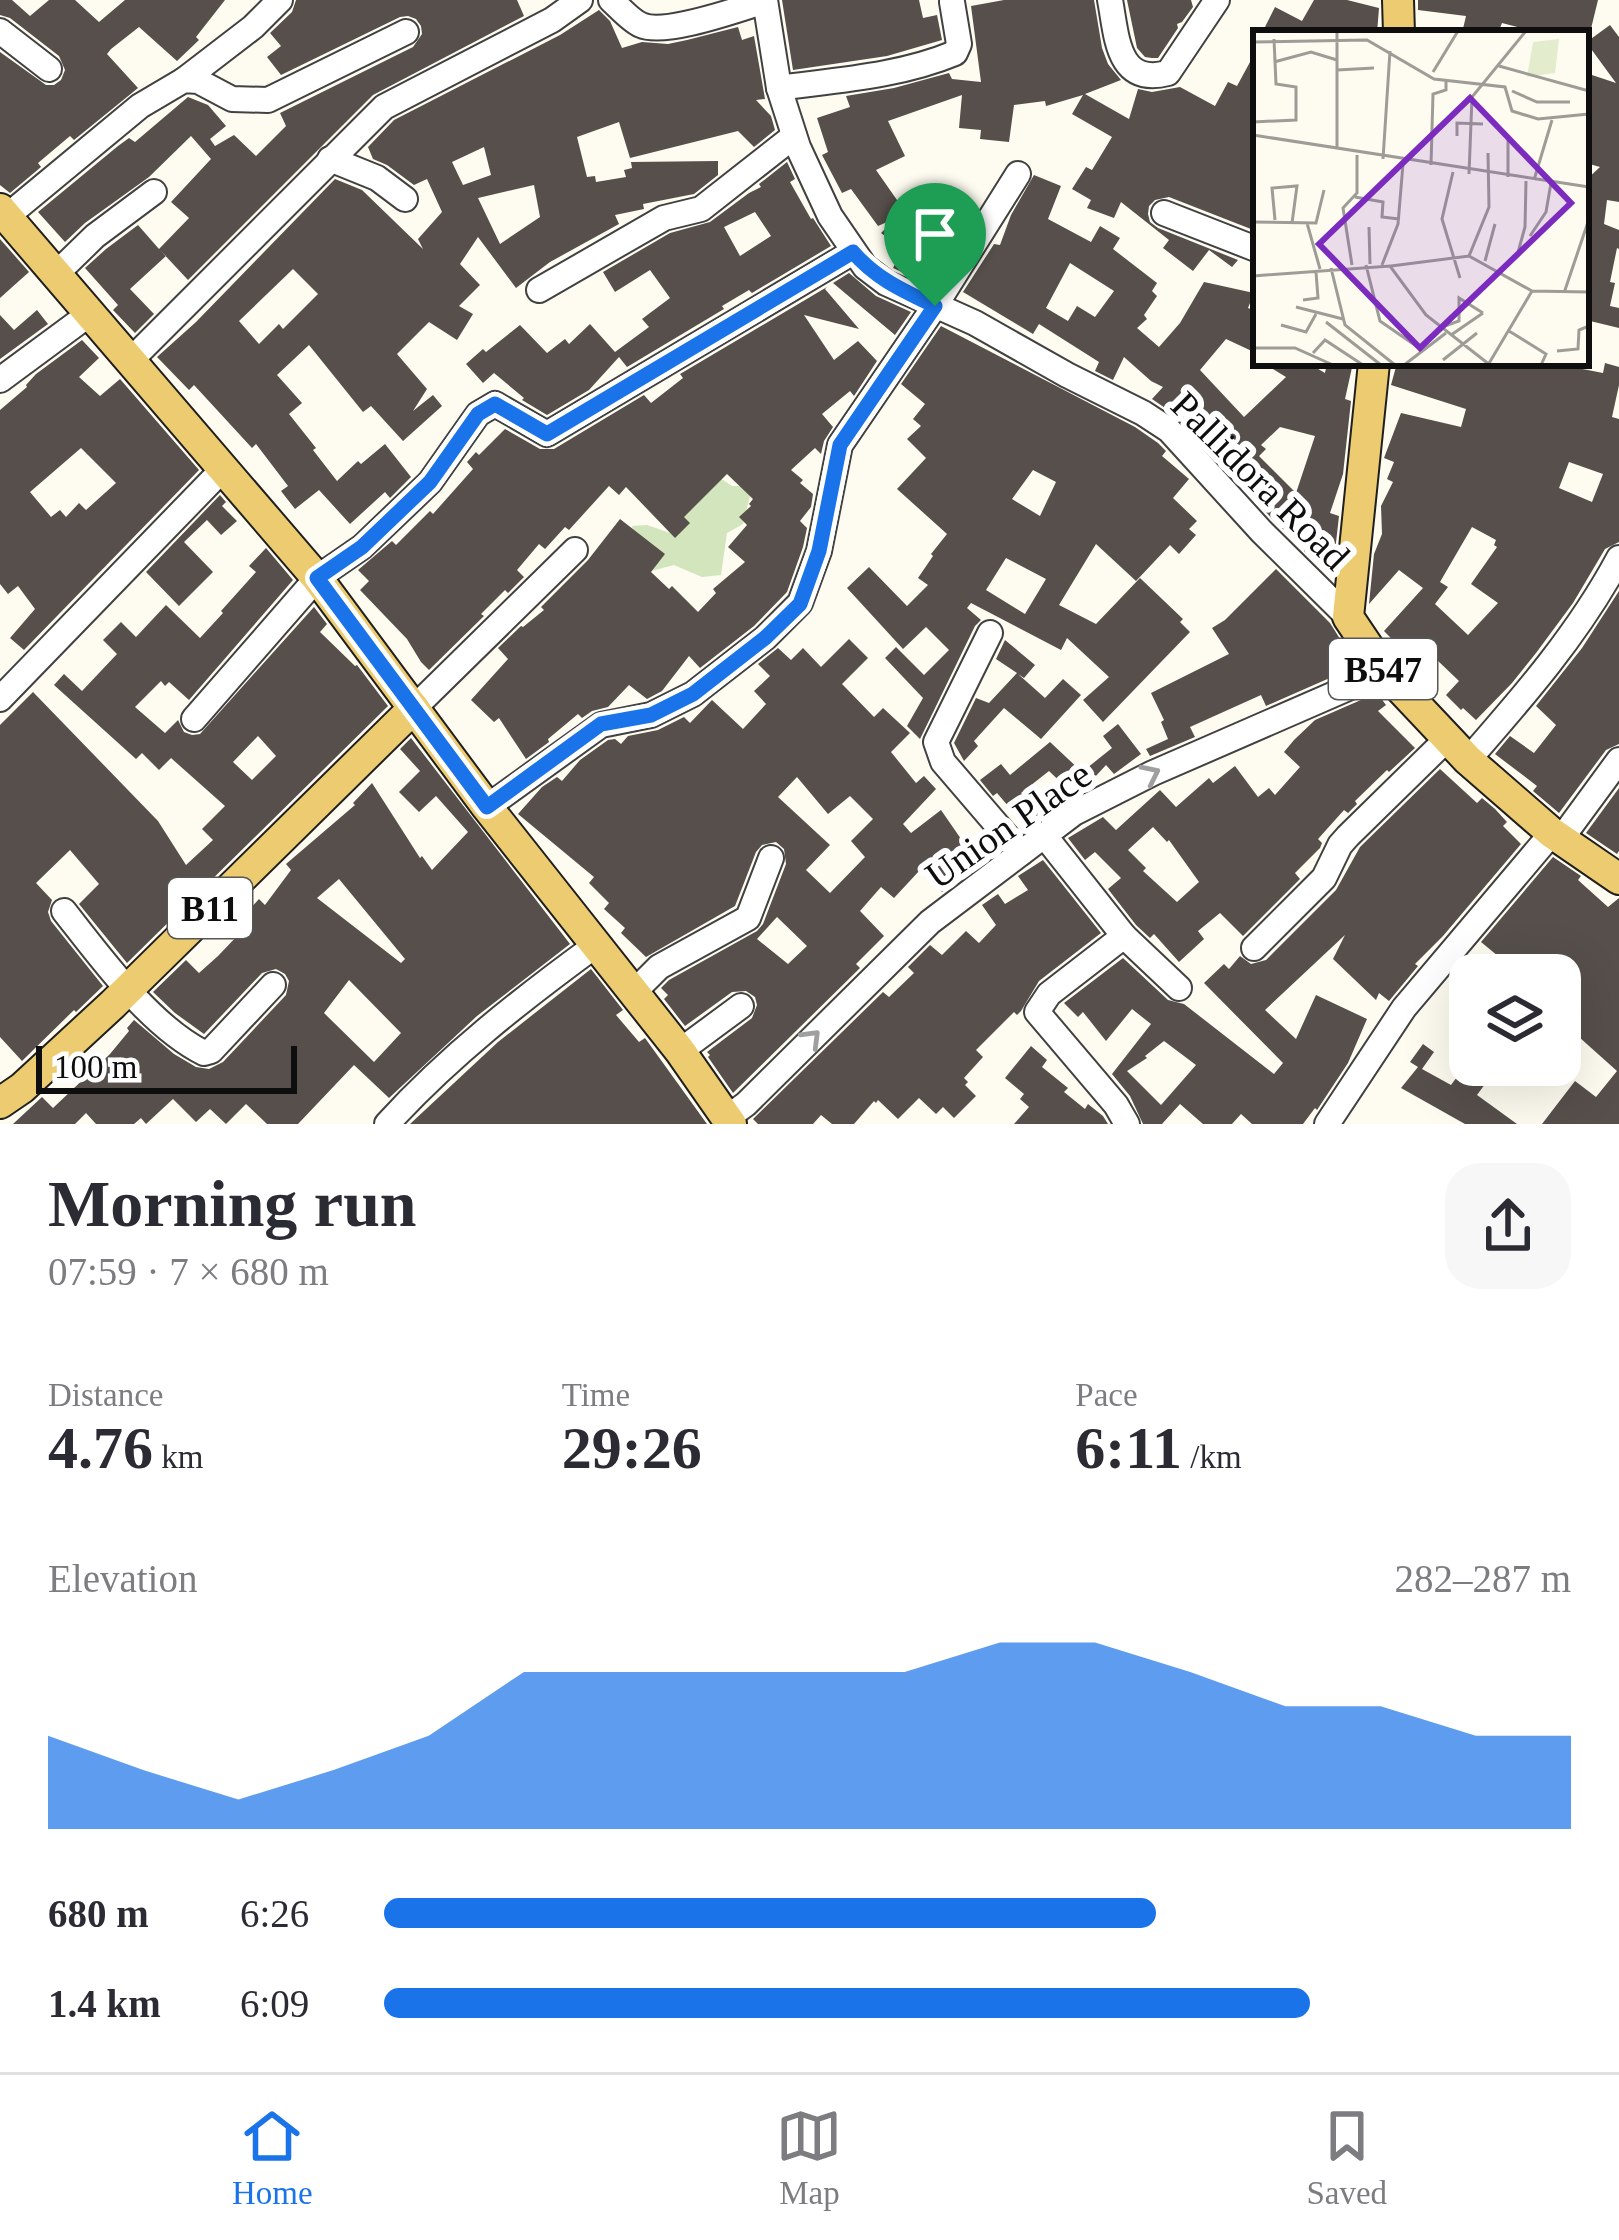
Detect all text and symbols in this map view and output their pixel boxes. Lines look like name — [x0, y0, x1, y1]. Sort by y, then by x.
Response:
inset map — [1253, 30, 1589, 366]
pin — [884, 183, 986, 306]
icon: arrive — [902, 201, 968, 267]
street label: Pallidora Road — [1163, 383, 1359, 578]
road number: B547 — [1329, 639, 1437, 699]
street label: Union Place — [917, 752, 1099, 897]
one-way arrow — [1139, 765, 1160, 788]
road number: B11 — [168, 878, 252, 938]
map controls — [1449, 954, 1581, 1086]
button: layers — [1449, 954, 1581, 1086]
one-way arrow — [798, 1030, 820, 1052]
scale bar — [36, 1040, 297, 1093]
text: 100 m — [54, 1049, 137, 1085]
button: share — [1445, 1163, 1571, 1289]
text: Morning run — [48, 1167, 417, 1240]
text: 07:59 · 7 × 680 m — [48, 1250, 329, 1293]
text: Distance — [48, 1377, 163, 1413]
text: Time — [562, 1377, 630, 1413]
text: Pace — [1075, 1377, 1138, 1413]
text: 4.76 — [48, 1415, 153, 1481]
text: 29:26 — [562, 1415, 702, 1481]
text: 6:11 — [1075, 1415, 1182, 1481]
text: km — [153, 1439, 203, 1475]
text: /km — [1182, 1439, 1242, 1475]
text: Elevation — [48, 1557, 197, 1600]
text: 282–287 m — [1394, 1557, 1571, 1600]
text: 680 m — [48, 1892, 149, 1935]
text: 6:26 — [240, 1892, 309, 1935]
text: 1.4 km — [48, 1982, 161, 2025]
text: 6:09 — [240, 1982, 309, 2025]
tab: Home — [232, 2103, 313, 2212]
tab: Map — [776, 2103, 842, 2212]
tab: Saved — [1306, 2103, 1387, 2212]

